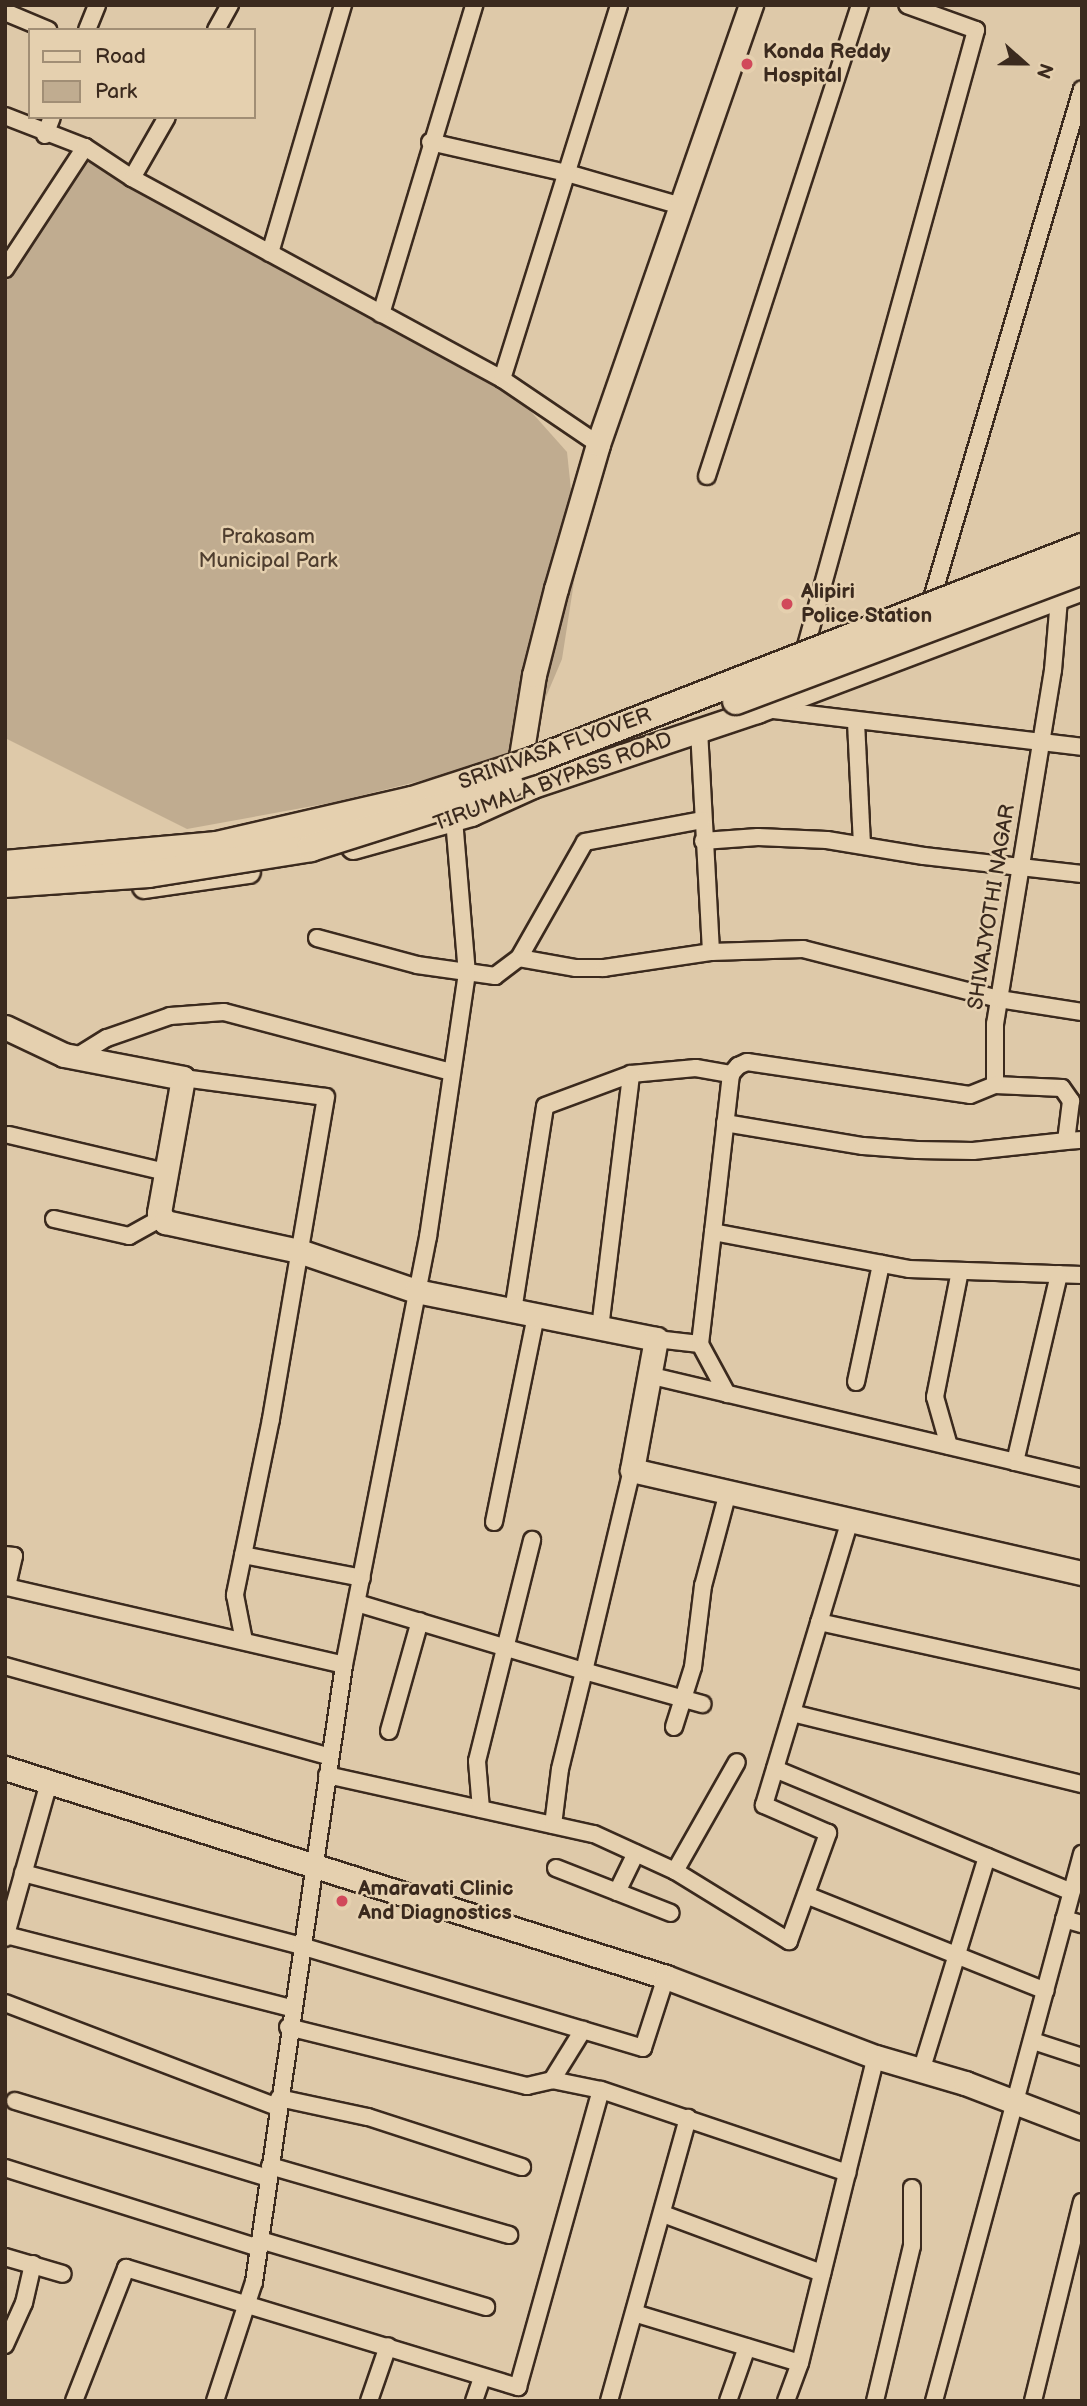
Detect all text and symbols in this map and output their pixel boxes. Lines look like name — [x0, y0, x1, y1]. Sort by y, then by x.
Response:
legend — [28, 28, 256, 119]
north arrow — [989, 28, 1059, 98]
place label: Konda Reddy Hospital — [763, 39, 891, 89]
text: Road — [95, 44, 146, 69]
marker: Konda Reddy Hospital — [737, 54, 757, 74]
text: N — [1031, 60, 1057, 81]
text: Park — [95, 79, 137, 104]
park label: Prakasam Municipal Park — [198, 524, 338, 574]
place label: Alipiri Police Station — [801, 579, 932, 629]
marker: Alipiri Police Station — [779, 596, 795, 612]
street label: SRINIVASA FLYOVER — [455, 702, 655, 796]
street label: TIRUMALA BYPASS ROAD — [430, 727, 676, 837]
street label: SHIVAJYOTHI NAGAR — [963, 802, 1021, 1012]
place label: Amaravati Clinic And Diagnostics — [358, 1876, 514, 1926]
marker: Amaravati Clinic And Diagnostics — [332, 1891, 352, 1911]

